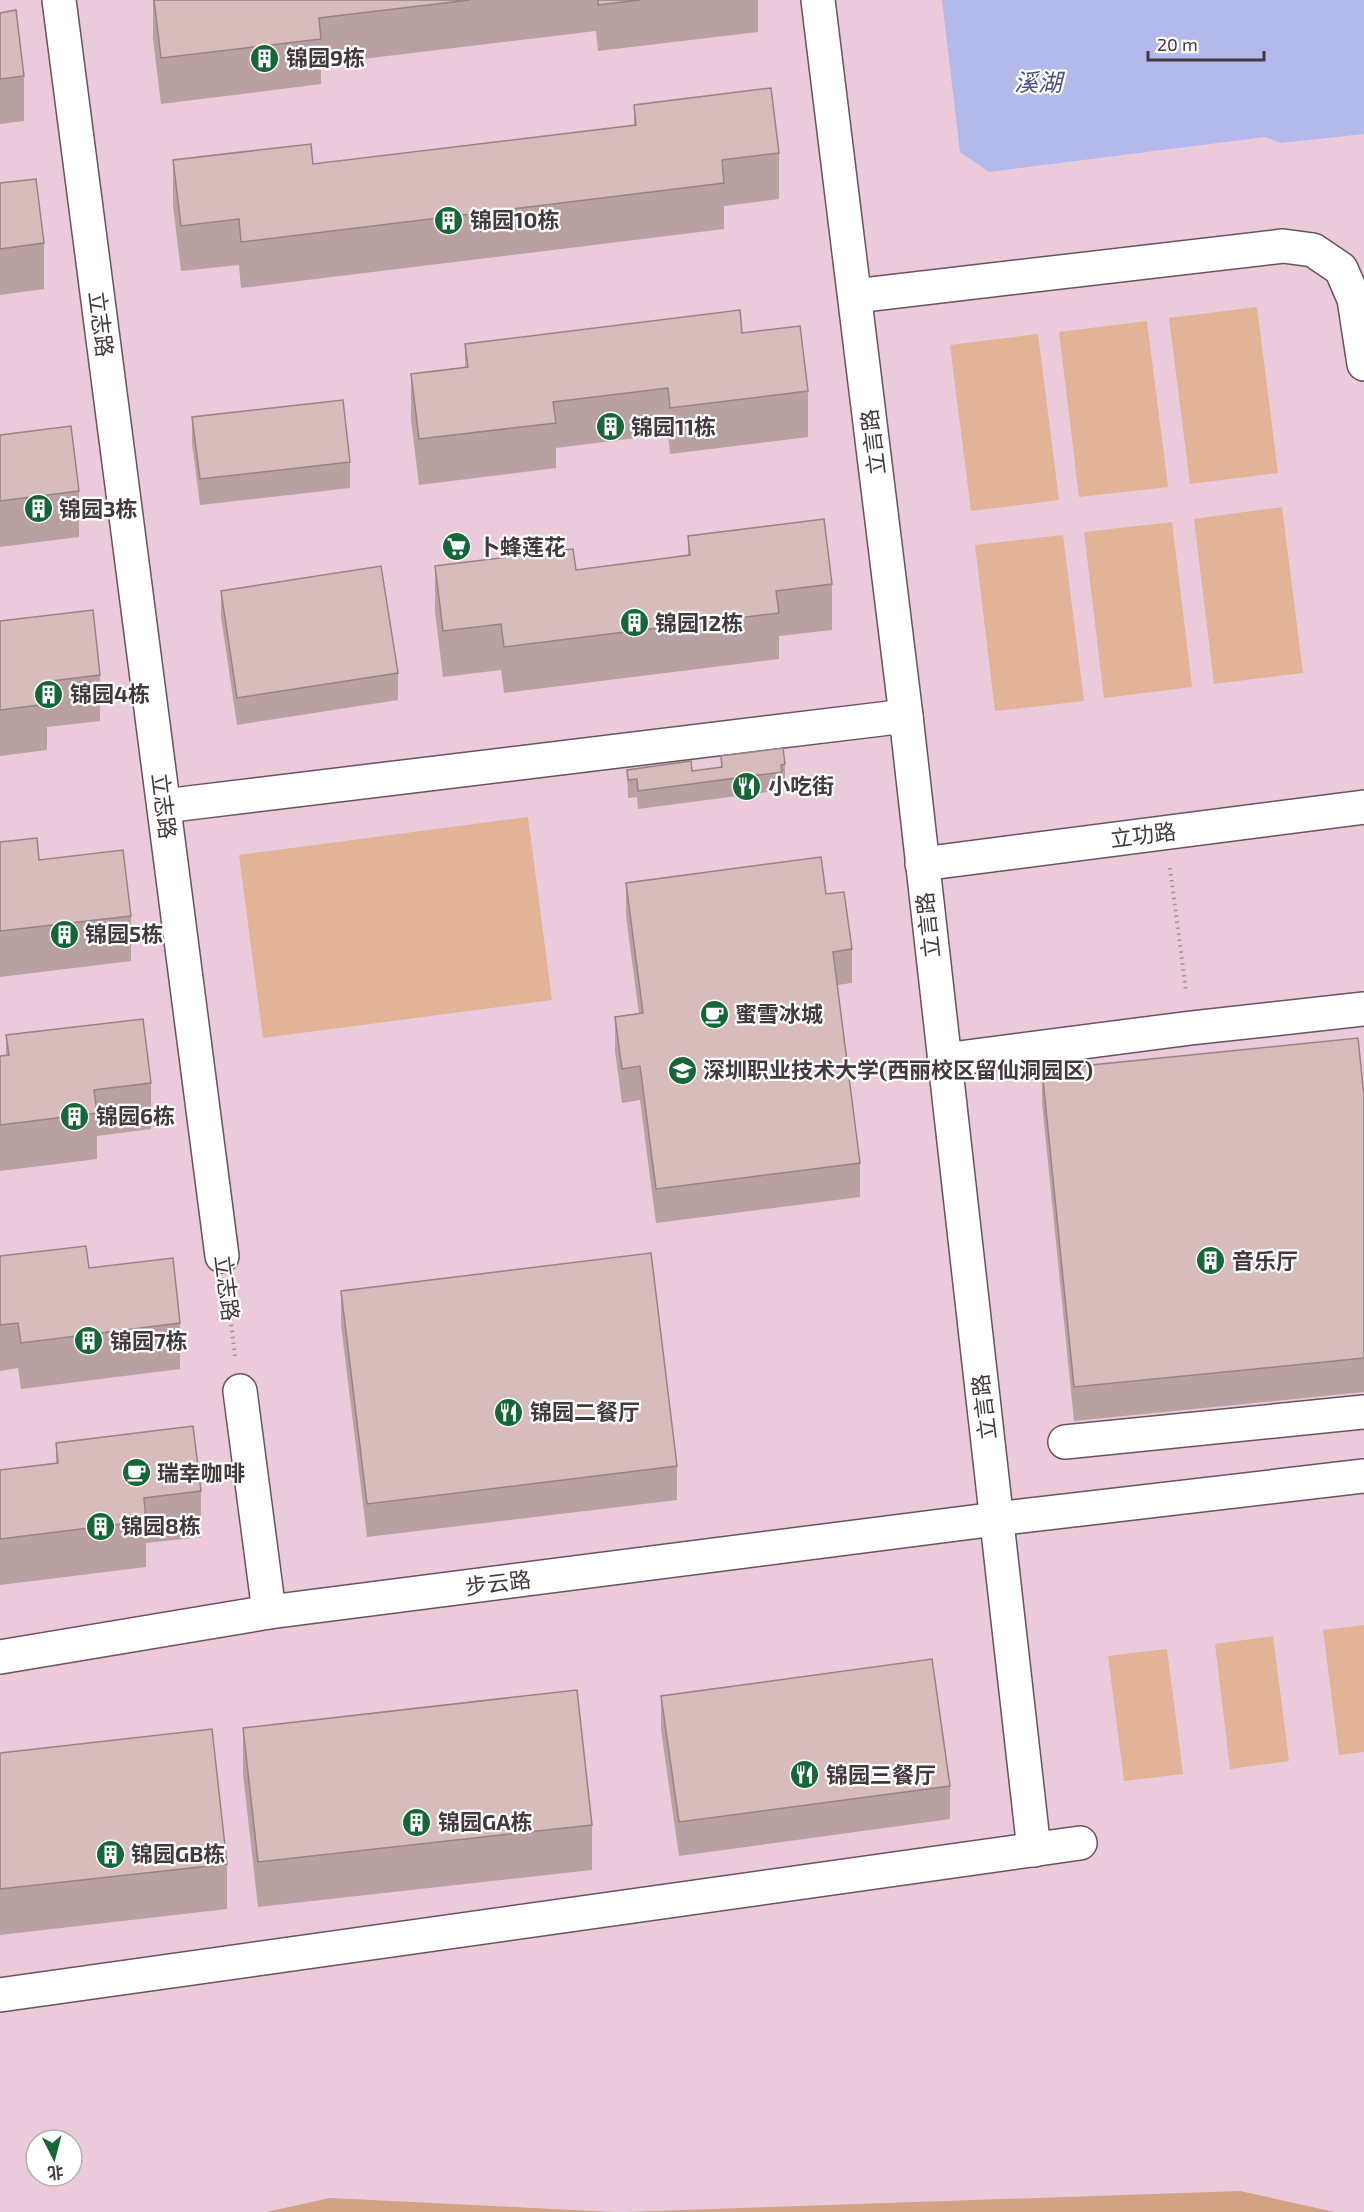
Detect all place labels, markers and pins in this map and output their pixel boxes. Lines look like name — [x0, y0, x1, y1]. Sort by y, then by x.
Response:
building icon: 锦园9栋 — [249, 42, 281, 74]
place label: 锦园9栋 — [286, 44, 365, 70]
building icon: 锦园10栋 — [433, 204, 465, 236]
place label: 锦园10栋 — [470, 206, 559, 232]
building icon: 锦园11栋 — [594, 411, 626, 443]
place label: 锦园11栋 — [631, 413, 716, 439]
building icon: 锦园3栋 — [22, 493, 54, 525]
place label: 锦园3栋 — [59, 495, 137, 521]
supermarket icon: 卜蜂莲花 — [441, 531, 473, 563]
place label: 卜蜂莲花 — [478, 533, 566, 559]
building icon: 锦园12栋 — [618, 607, 650, 639]
place label: 锦园12栋 — [655, 609, 743, 635]
building icon: 锦园4栋 — [33, 678, 65, 710]
place label: 锦园4栋 — [70, 680, 150, 706]
restaurant icon: 小吃街 — [731, 770, 763, 802]
place label: 小吃街 — [768, 772, 834, 798]
building icon: 锦园5栋 — [48, 918, 80, 950]
place label: 锦园5栋 — [85, 920, 163, 946]
cafe icon: 蜜雪冰城 — [698, 998, 730, 1030]
place label: 蜜雪冰城 — [735, 1000, 823, 1026]
school or university icon: 深圳职业技术大学(西丽校区留仙洞园区) — [666, 1054, 698, 1086]
place label: 深圳职业技术大学(西丽校区留仙洞园区) — [703, 1056, 1093, 1082]
building icon: 锦园6栋 — [59, 1100, 91, 1132]
place label: 锦园6栋 — [96, 1102, 175, 1128]
building icon: 音乐厅 — [1195, 1245, 1227, 1277]
place label: 音乐厅 — [1232, 1247, 1298, 1273]
building icon: 锦园7栋 — [73, 1325, 105, 1357]
place label: 锦园7栋 — [110, 1327, 188, 1353]
restaurant icon: 锦园二餐厅 — [493, 1396, 525, 1428]
place label: 锦园二餐厅 — [530, 1398, 640, 1424]
cafe icon: 瑞幸咖啡 — [120, 1457, 152, 1489]
place label: 瑞幸咖啡 — [157, 1459, 245, 1485]
building icon: 锦园8栋 — [84, 1510, 116, 1542]
place label: 锦园8栋 — [121, 1512, 201, 1538]
restaurant icon: 锦园三餐厅 — [789, 1759, 821, 1791]
place label: 锦园三餐厅 — [826, 1761, 936, 1787]
building icon: 锦园GA栋 — [401, 1806, 433, 1838]
place label: 锦园GA栋 — [438, 1808, 533, 1834]
building icon: 锦园GB栋 — [94, 1838, 126, 1870]
place label: 锦园GB栋 — [131, 1840, 225, 1866]

